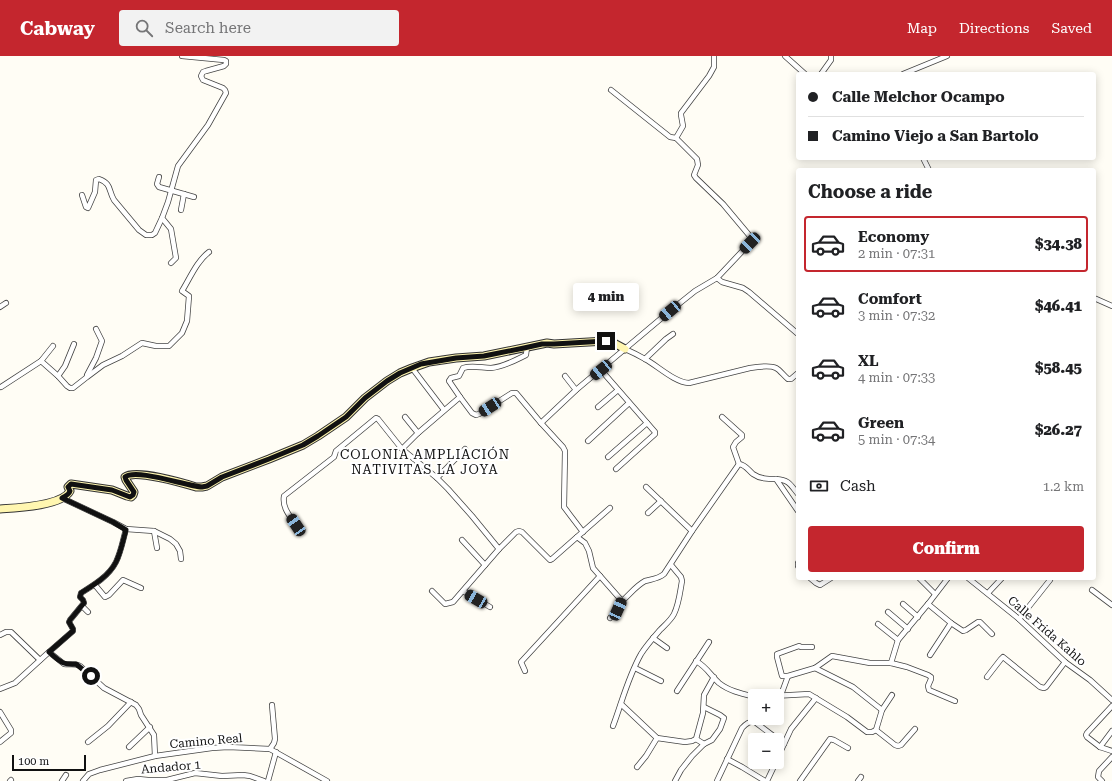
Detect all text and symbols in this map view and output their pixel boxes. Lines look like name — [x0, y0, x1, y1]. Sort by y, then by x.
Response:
search box — [119, 10, 399, 46]
text: Cabway — [20, 17, 95, 40]
icon: search — [133, 17, 155, 39]
text: Search here — [165, 19, 251, 37]
text: Map — [907, 20, 937, 36]
text: Directions — [959, 20, 1029, 36]
text: Saved — [1051, 20, 1092, 36]
text: Calle Melchor Ocampo — [832, 88, 1005, 106]
text: Camino Viejo a San Bartolo — [832, 127, 1039, 145]
text: Choose a ride — [808, 181, 932, 202]
icon: car — [810, 226, 846, 262]
text: Economy — [858, 228, 929, 246]
car — [737, 230, 763, 256]
text: $34.38 — [1035, 235, 1082, 253]
text: 2 min · 07:31 — [858, 246, 935, 261]
callout: 4 min — [573, 283, 639, 311]
icon: car — [810, 288, 846, 324]
text: 4 min — [588, 289, 624, 304]
text: Comfort — [858, 290, 922, 308]
text: $46.41 — [1035, 297, 1082, 315]
car — [657, 299, 683, 323]
text: 3 min · 07:32 — [858, 308, 935, 323]
route end — [597, 332, 615, 350]
icon: car — [810, 350, 846, 386]
text: XL — [858, 352, 879, 370]
car — [588, 358, 614, 382]
text: $58.45 — [1035, 359, 1082, 377]
text: 4 min · 07:33 — [858, 370, 935, 385]
car — [477, 395, 503, 419]
icon: car — [810, 412, 846, 448]
text: Green — [858, 414, 904, 432]
text: $26.27 — [1035, 421, 1082, 439]
text: 5 min · 07:34 — [858, 432, 935, 447]
district label: COLONIA AMPLIACIÓN NATIVITAS LA JOYA — [340, 446, 510, 477]
icon: cash — [808, 475, 830, 497]
text: Cash — [840, 477, 876, 495]
text: 1.2 km — [1043, 479, 1084, 494]
car — [284, 512, 308, 538]
button: Confirm — [808, 526, 1084, 572]
car — [463, 588, 489, 610]
street label: Calle Frida Kahlo — [1005, 593, 1089, 669]
car — [608, 596, 628, 622]
route start — [82, 667, 100, 685]
map controls — [748, 689, 784, 769]
button: + — [748, 689, 784, 725]
street label: Camino Real — [169, 731, 243, 751]
button: − — [748, 733, 784, 769]
scale bar — [12, 753, 86, 772]
text: 100 m — [18, 755, 49, 768]
street label: Andador 1 — [141, 757, 202, 777]

